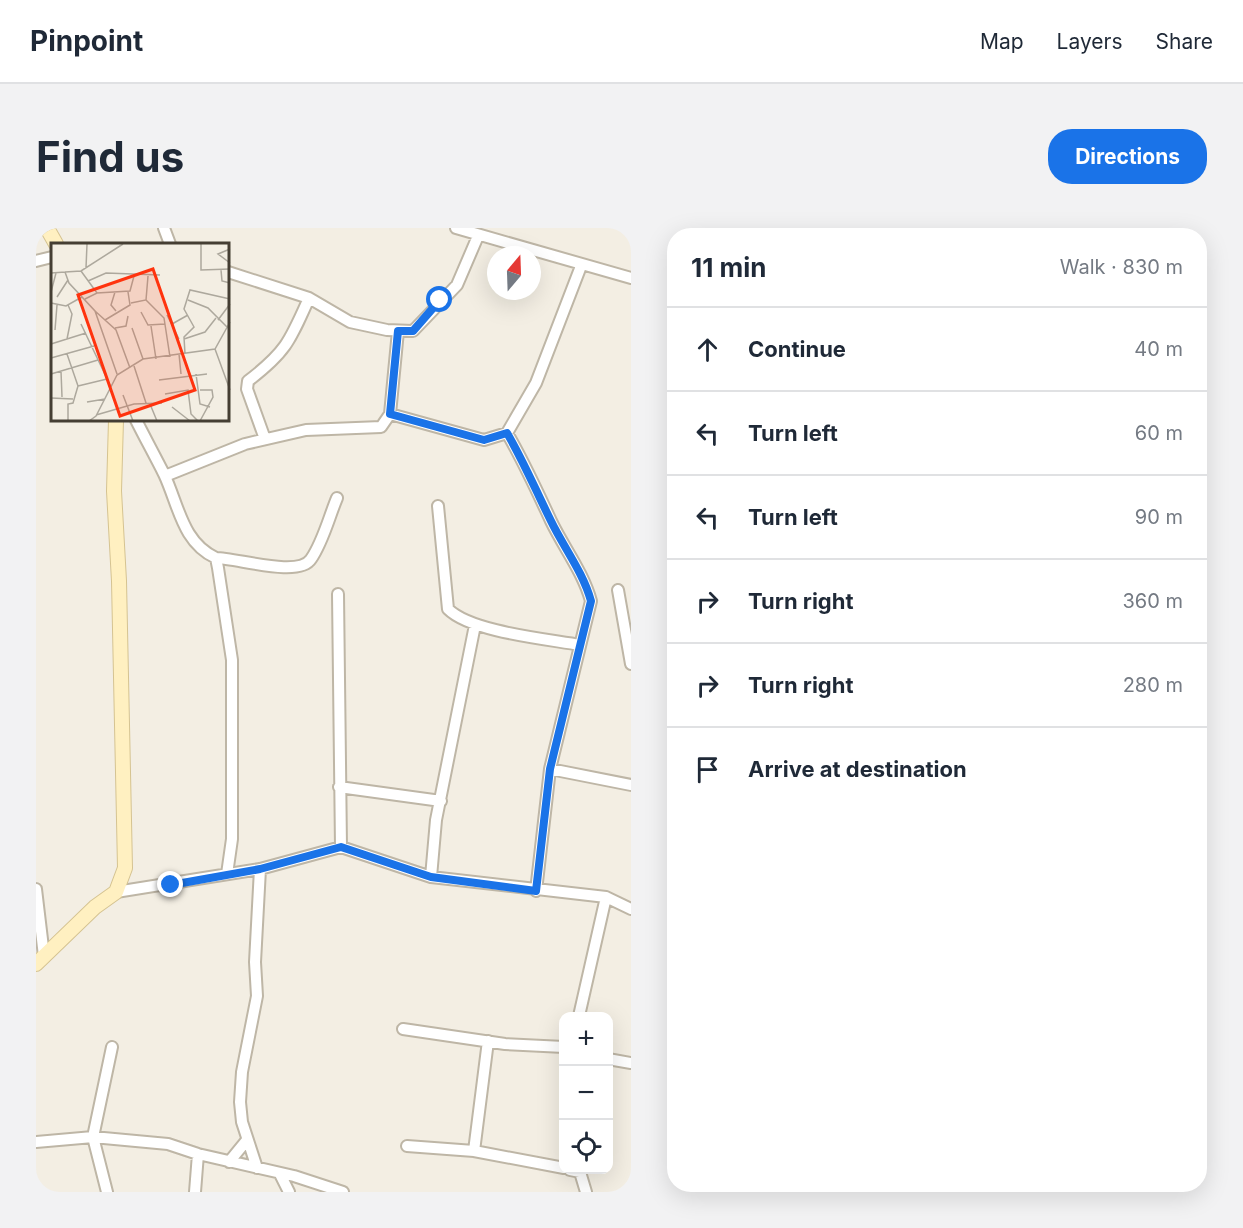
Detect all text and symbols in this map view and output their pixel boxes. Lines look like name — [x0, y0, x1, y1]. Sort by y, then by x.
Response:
text: Pinpoint — [30, 24, 143, 58]
text: Map — [980, 29, 1024, 54]
text: Layers — [1057, 29, 1123, 54]
text: Share — [1156, 29, 1213, 54]
button: Directions — [1048, 129, 1207, 184]
text: Find us — [36, 131, 184, 182]
inset map — [51, 243, 230, 422]
north arrow — [487, 246, 541, 300]
text: 11 min — [691, 252, 767, 283]
text: Walk · 830 m — [1060, 255, 1183, 279]
route start — [426, 286, 452, 312]
icon: ahead — [691, 333, 724, 366]
text: Continue — [748, 336, 846, 362]
text: 40 m — [1134, 337, 1183, 361]
icon: left — [691, 417, 724, 450]
text: Turn left — [748, 420, 838, 446]
text: 60 m — [1135, 421, 1183, 445]
icon: left — [691, 501, 724, 534]
text: Turn left — [748, 504, 838, 530]
text: 90 m — [1135, 505, 1183, 529]
icon: right — [691, 585, 724, 618]
text: Turn right — [748, 588, 854, 614]
text: 360 m — [1122, 589, 1183, 613]
icon: right — [691, 669, 724, 702]
text: Turn right — [748, 672, 854, 698]
text: 280 m — [1123, 673, 1183, 697]
icon: arrive — [691, 753, 724, 786]
text: Arrive at destination — [748, 756, 967, 782]
route end — [157, 871, 183, 897]
map controls — [559, 1012, 613, 1174]
button: + — [559, 1012, 613, 1066]
button: − — [559, 1066, 613, 1120]
button: locate — [559, 1120, 613, 1174]

